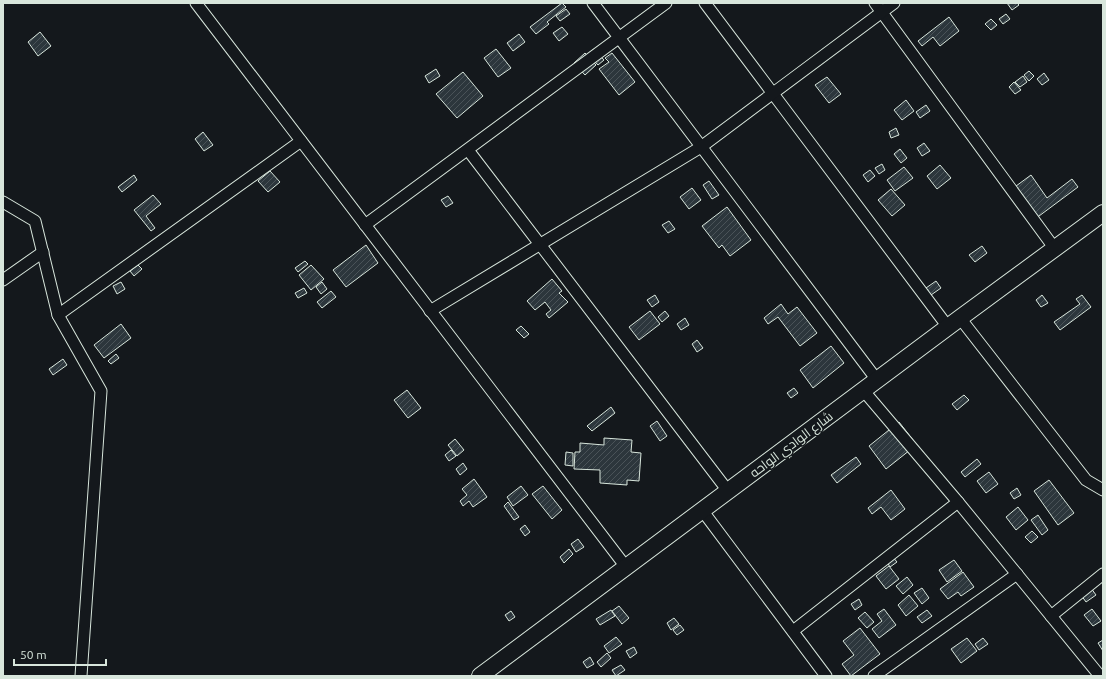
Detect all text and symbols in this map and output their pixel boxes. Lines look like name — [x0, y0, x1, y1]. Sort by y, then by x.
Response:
street label: شارع الوادي الواحه — [747, 408, 838, 483]
scale bar — [14, 641, 106, 667]
text: 50 m — [20, 648, 47, 661]

